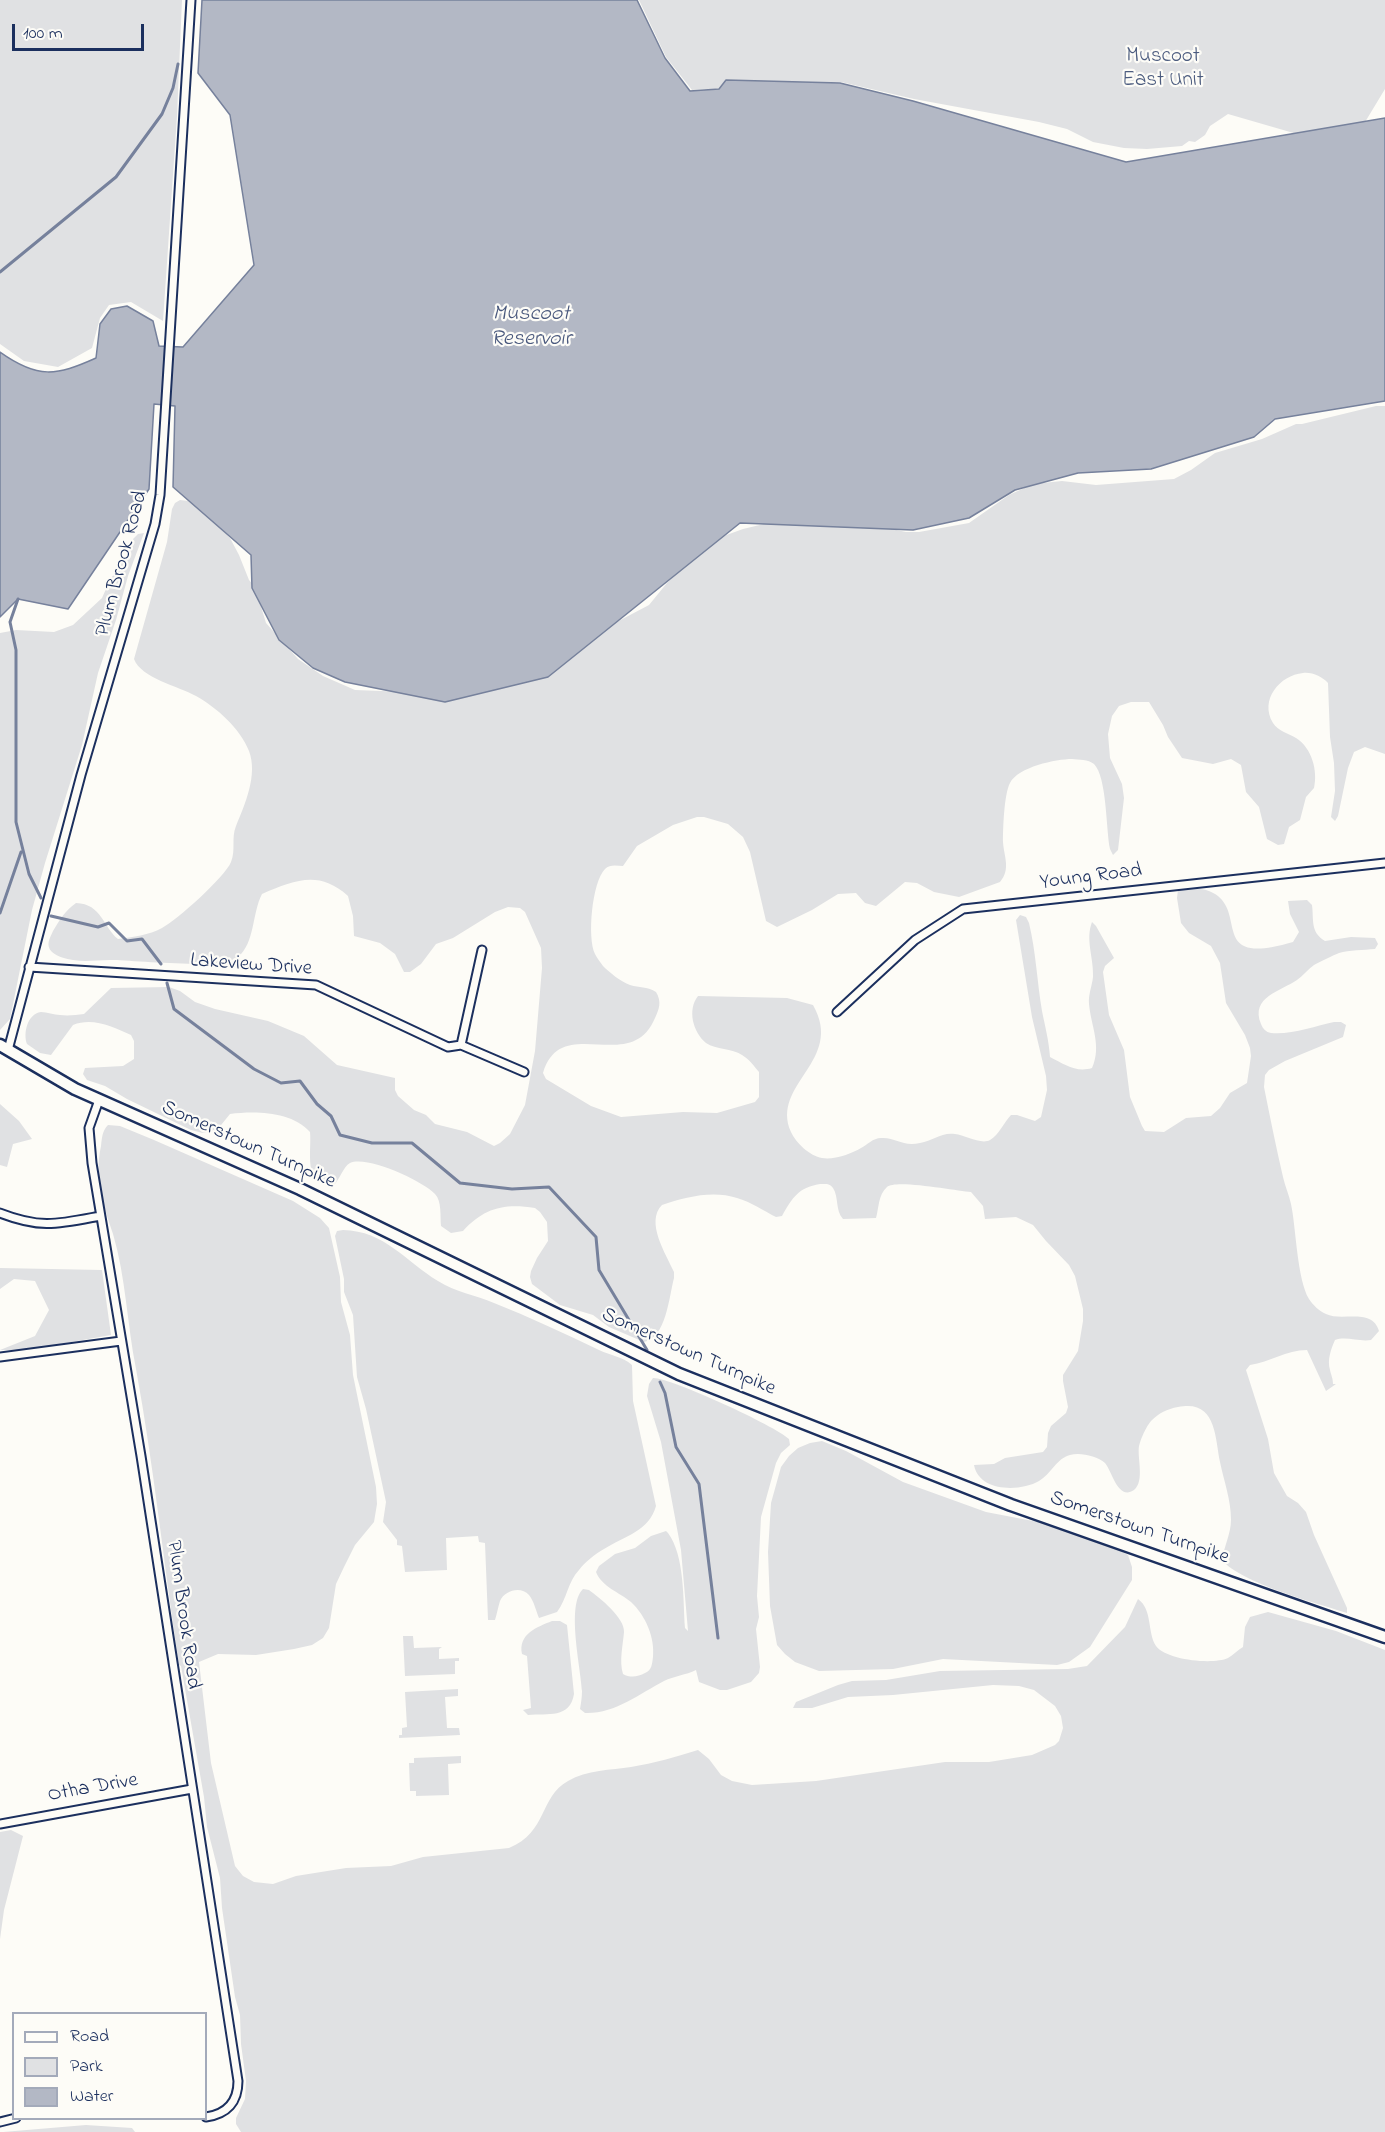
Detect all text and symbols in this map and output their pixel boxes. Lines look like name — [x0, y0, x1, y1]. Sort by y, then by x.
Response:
scale bar — [15, 12, 147, 50]
text: 100 m — [23, 21, 63, 47]
park label: Muscoot East Unit — [1122, 45, 1204, 95]
water label: Muscoot Reservoir — [491, 302, 571, 354]
street label: Plum Brook Road — [91, 488, 155, 640]
street label: Young Road — [1039, 859, 1143, 897]
street label: Lakeview Drive — [189, 949, 313, 983]
street label: Somerstown Turnpike — [157, 1096, 339, 1196]
street label: Somerstown Turnpike — [597, 1303, 779, 1403]
street label: Somerstown Turnpike — [1046, 1486, 1232, 1572]
street label: Plum Brook Road — [159, 1539, 205, 1691]
street label: Otha Drive — [46, 1769, 140, 1809]
legend — [12, 2012, 207, 2120]
text: Road — [70, 2024, 109, 2050]
text: Park — [70, 2054, 103, 2080]
text: Water — [70, 2084, 113, 2110]

